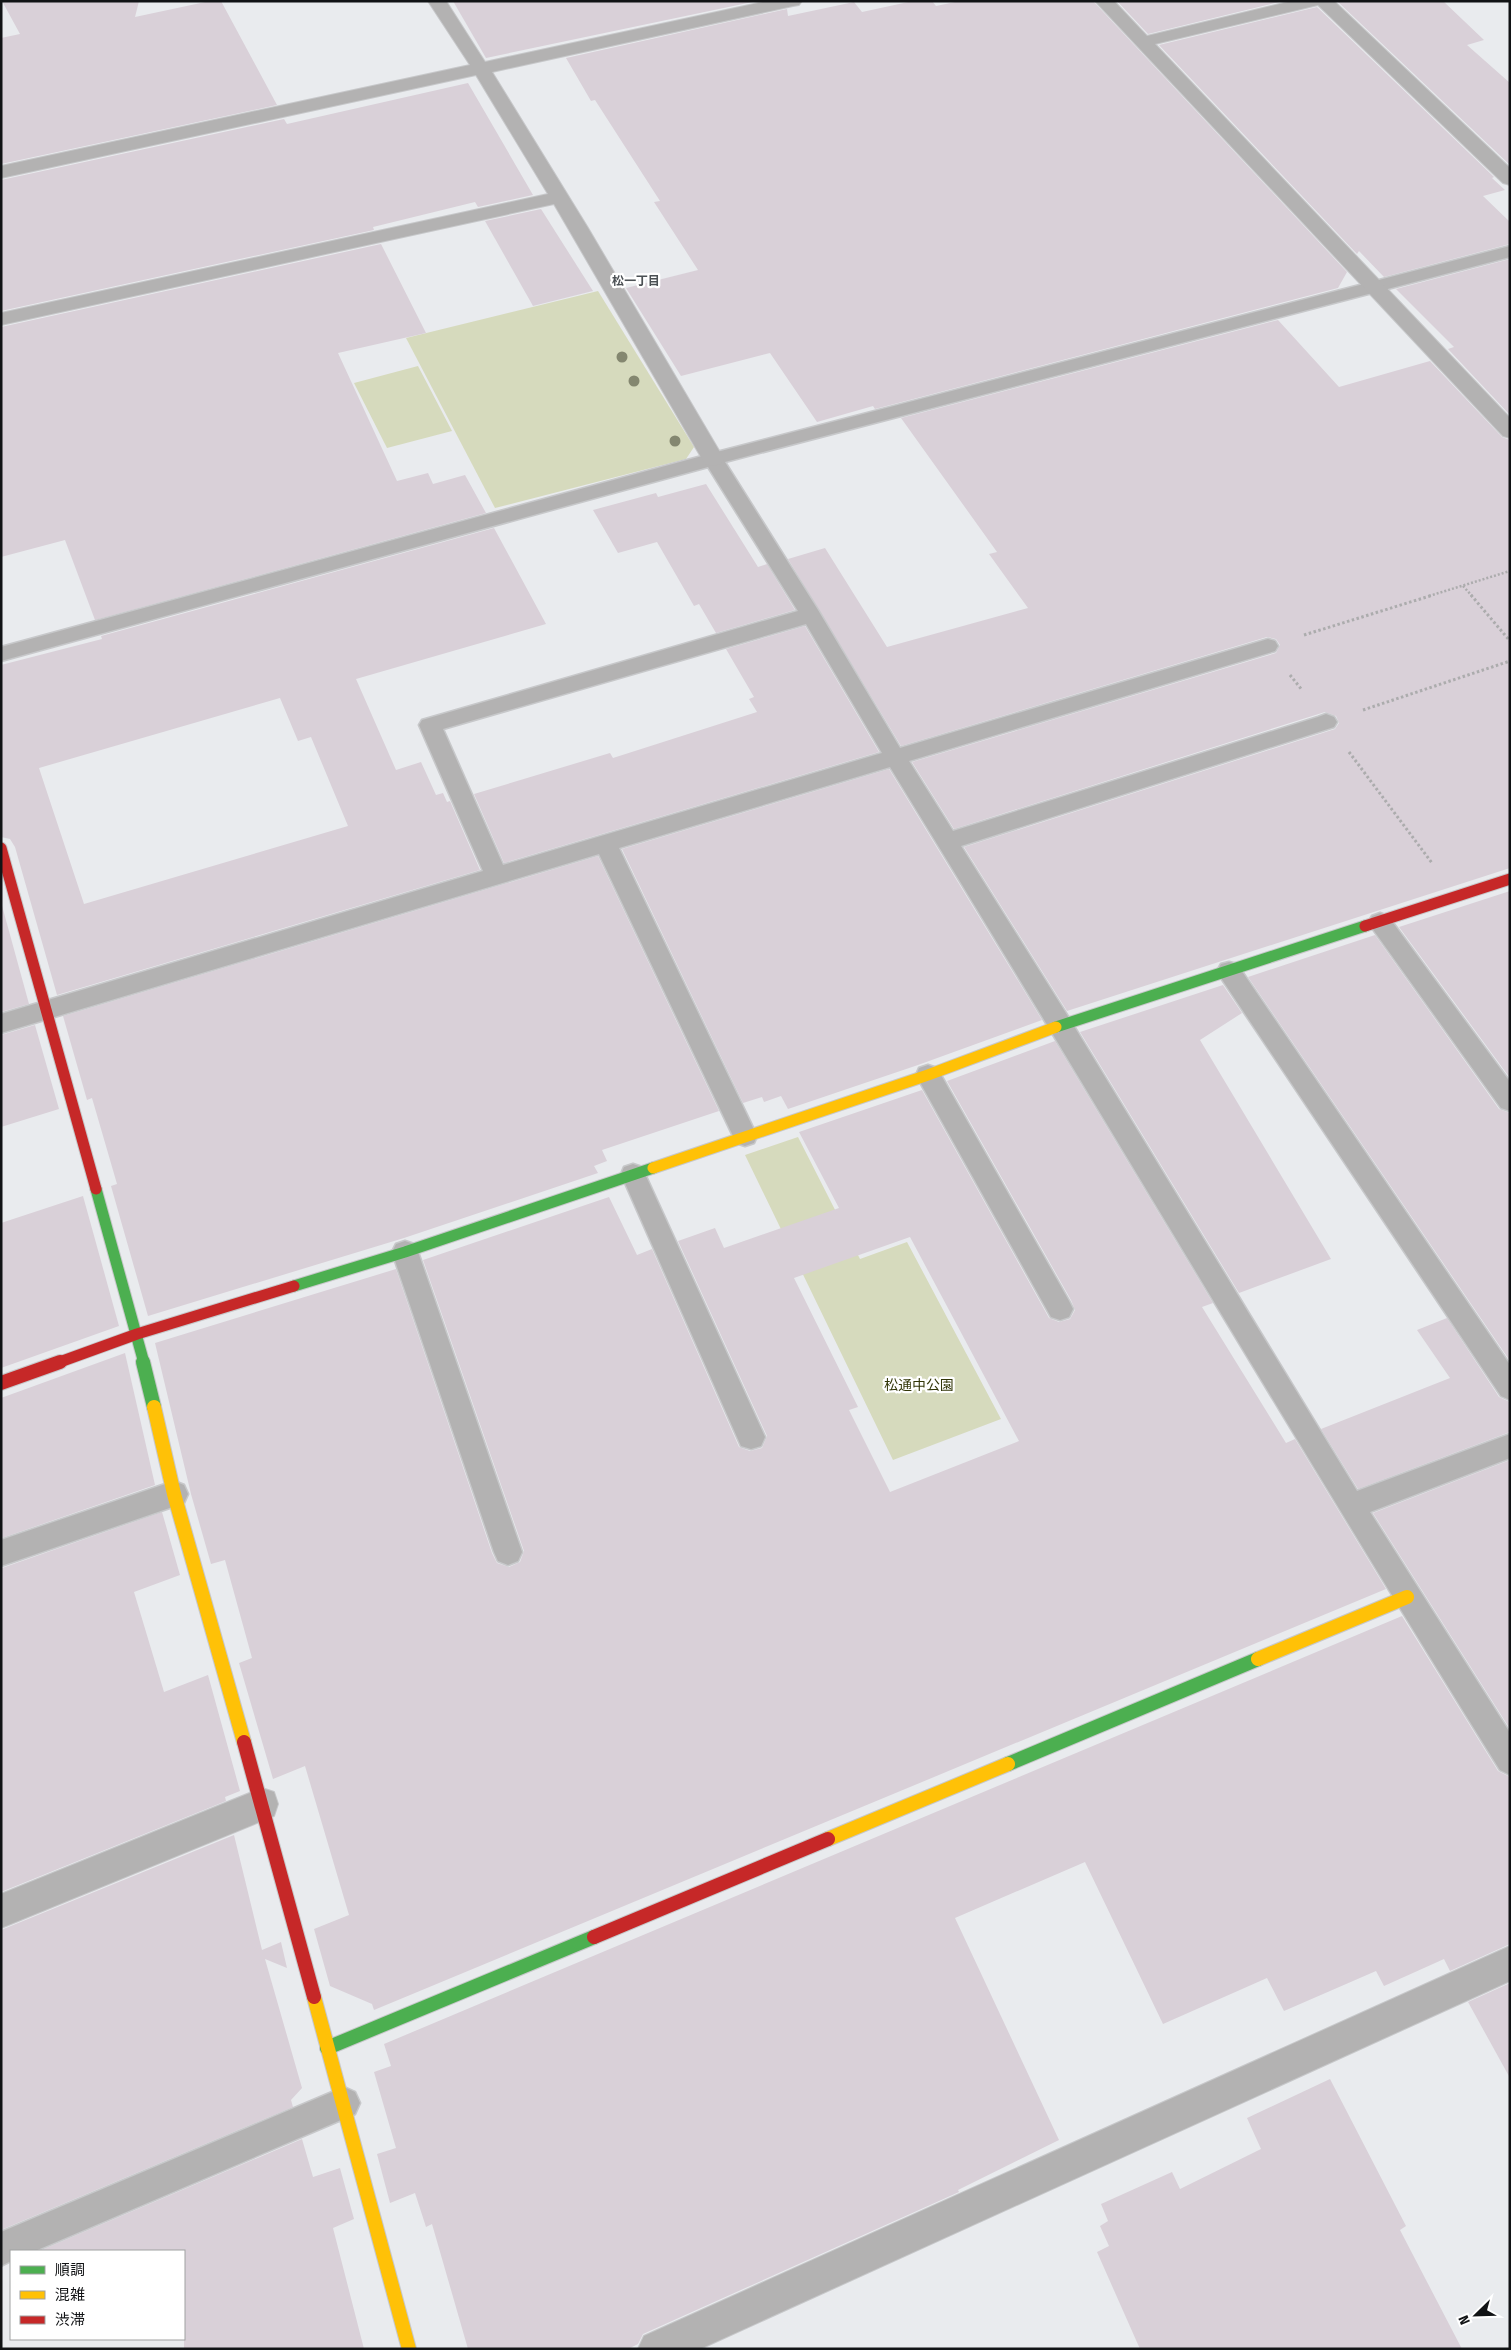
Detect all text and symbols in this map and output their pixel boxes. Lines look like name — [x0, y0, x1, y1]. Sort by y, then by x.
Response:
district label: 松一丁目 — [612, 274, 660, 288]
park label: 松通中公園 — [884, 1377, 954, 1394]
legend — [10, 2250, 185, 2340]
text: 順調 — [55, 2261, 85, 2279]
text: 混雑 — [55, 2286, 85, 2304]
north arrow — [1451, 2290, 1501, 2340]
text: 渋滞 — [55, 2311, 85, 2329]
text: N — [1455, 2313, 1474, 2327]

